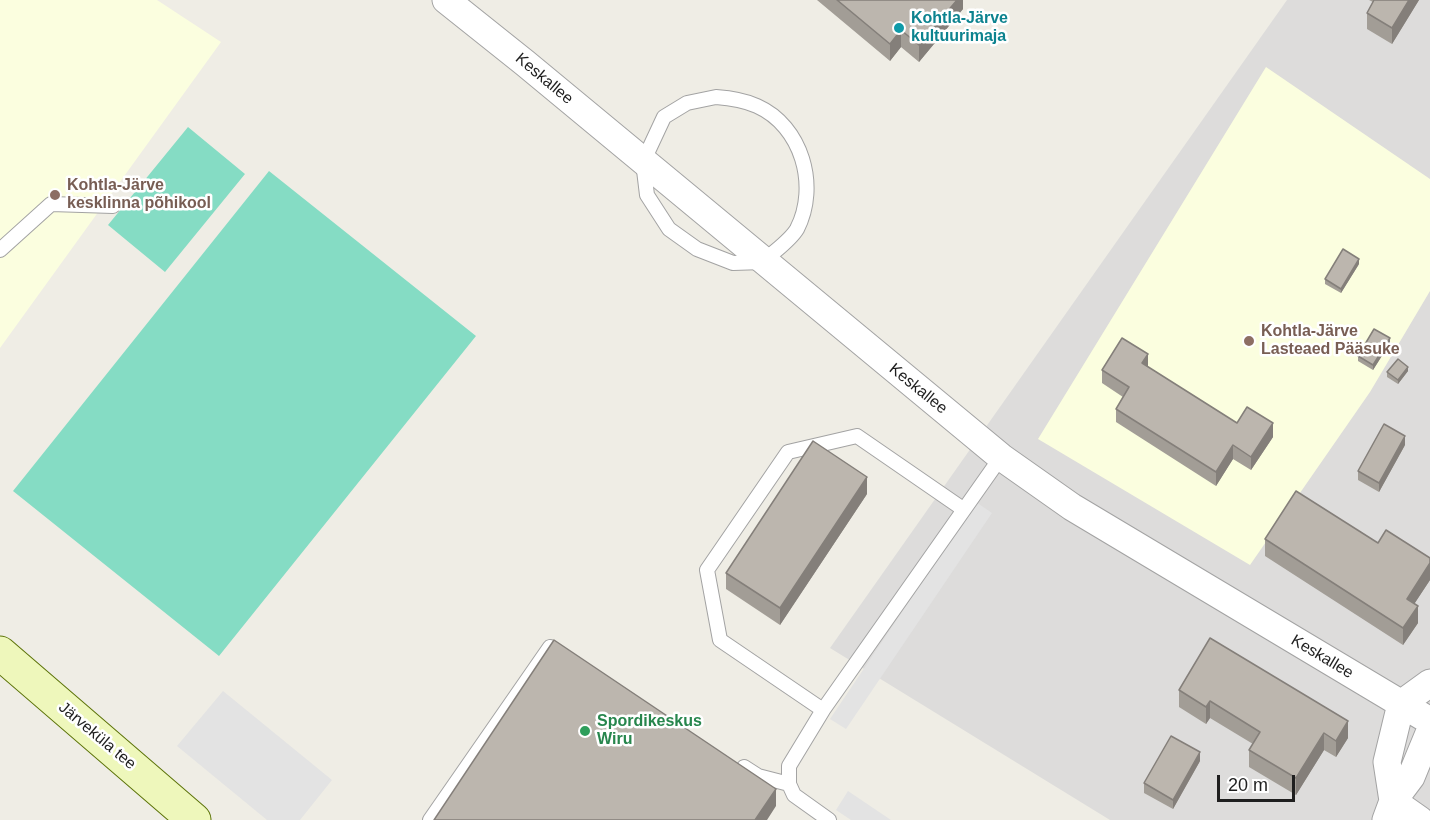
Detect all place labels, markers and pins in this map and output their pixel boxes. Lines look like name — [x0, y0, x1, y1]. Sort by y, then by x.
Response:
place label: Kohtla-Järve kultuurimaja — [911, 9, 1008, 47]
marker: Kohtla-Järve kultuurimaja — [892, 21, 906, 35]
place label: Kohtla-Järve kesklinna põhikool — [67, 176, 211, 214]
marker: Kohtla-Järve kesklinna põhikool — [48, 188, 62, 202]
place label: Kohtla-Järve Lasteaed Pääsuke — [1261, 322, 1400, 360]
marker: Kohtla-Järve Lasteaed Pääsuke — [1242, 334, 1256, 348]
place label: Spordikeskus Wiru — [597, 712, 702, 750]
marker: Spordikeskus Wiru — [578, 724, 592, 738]

